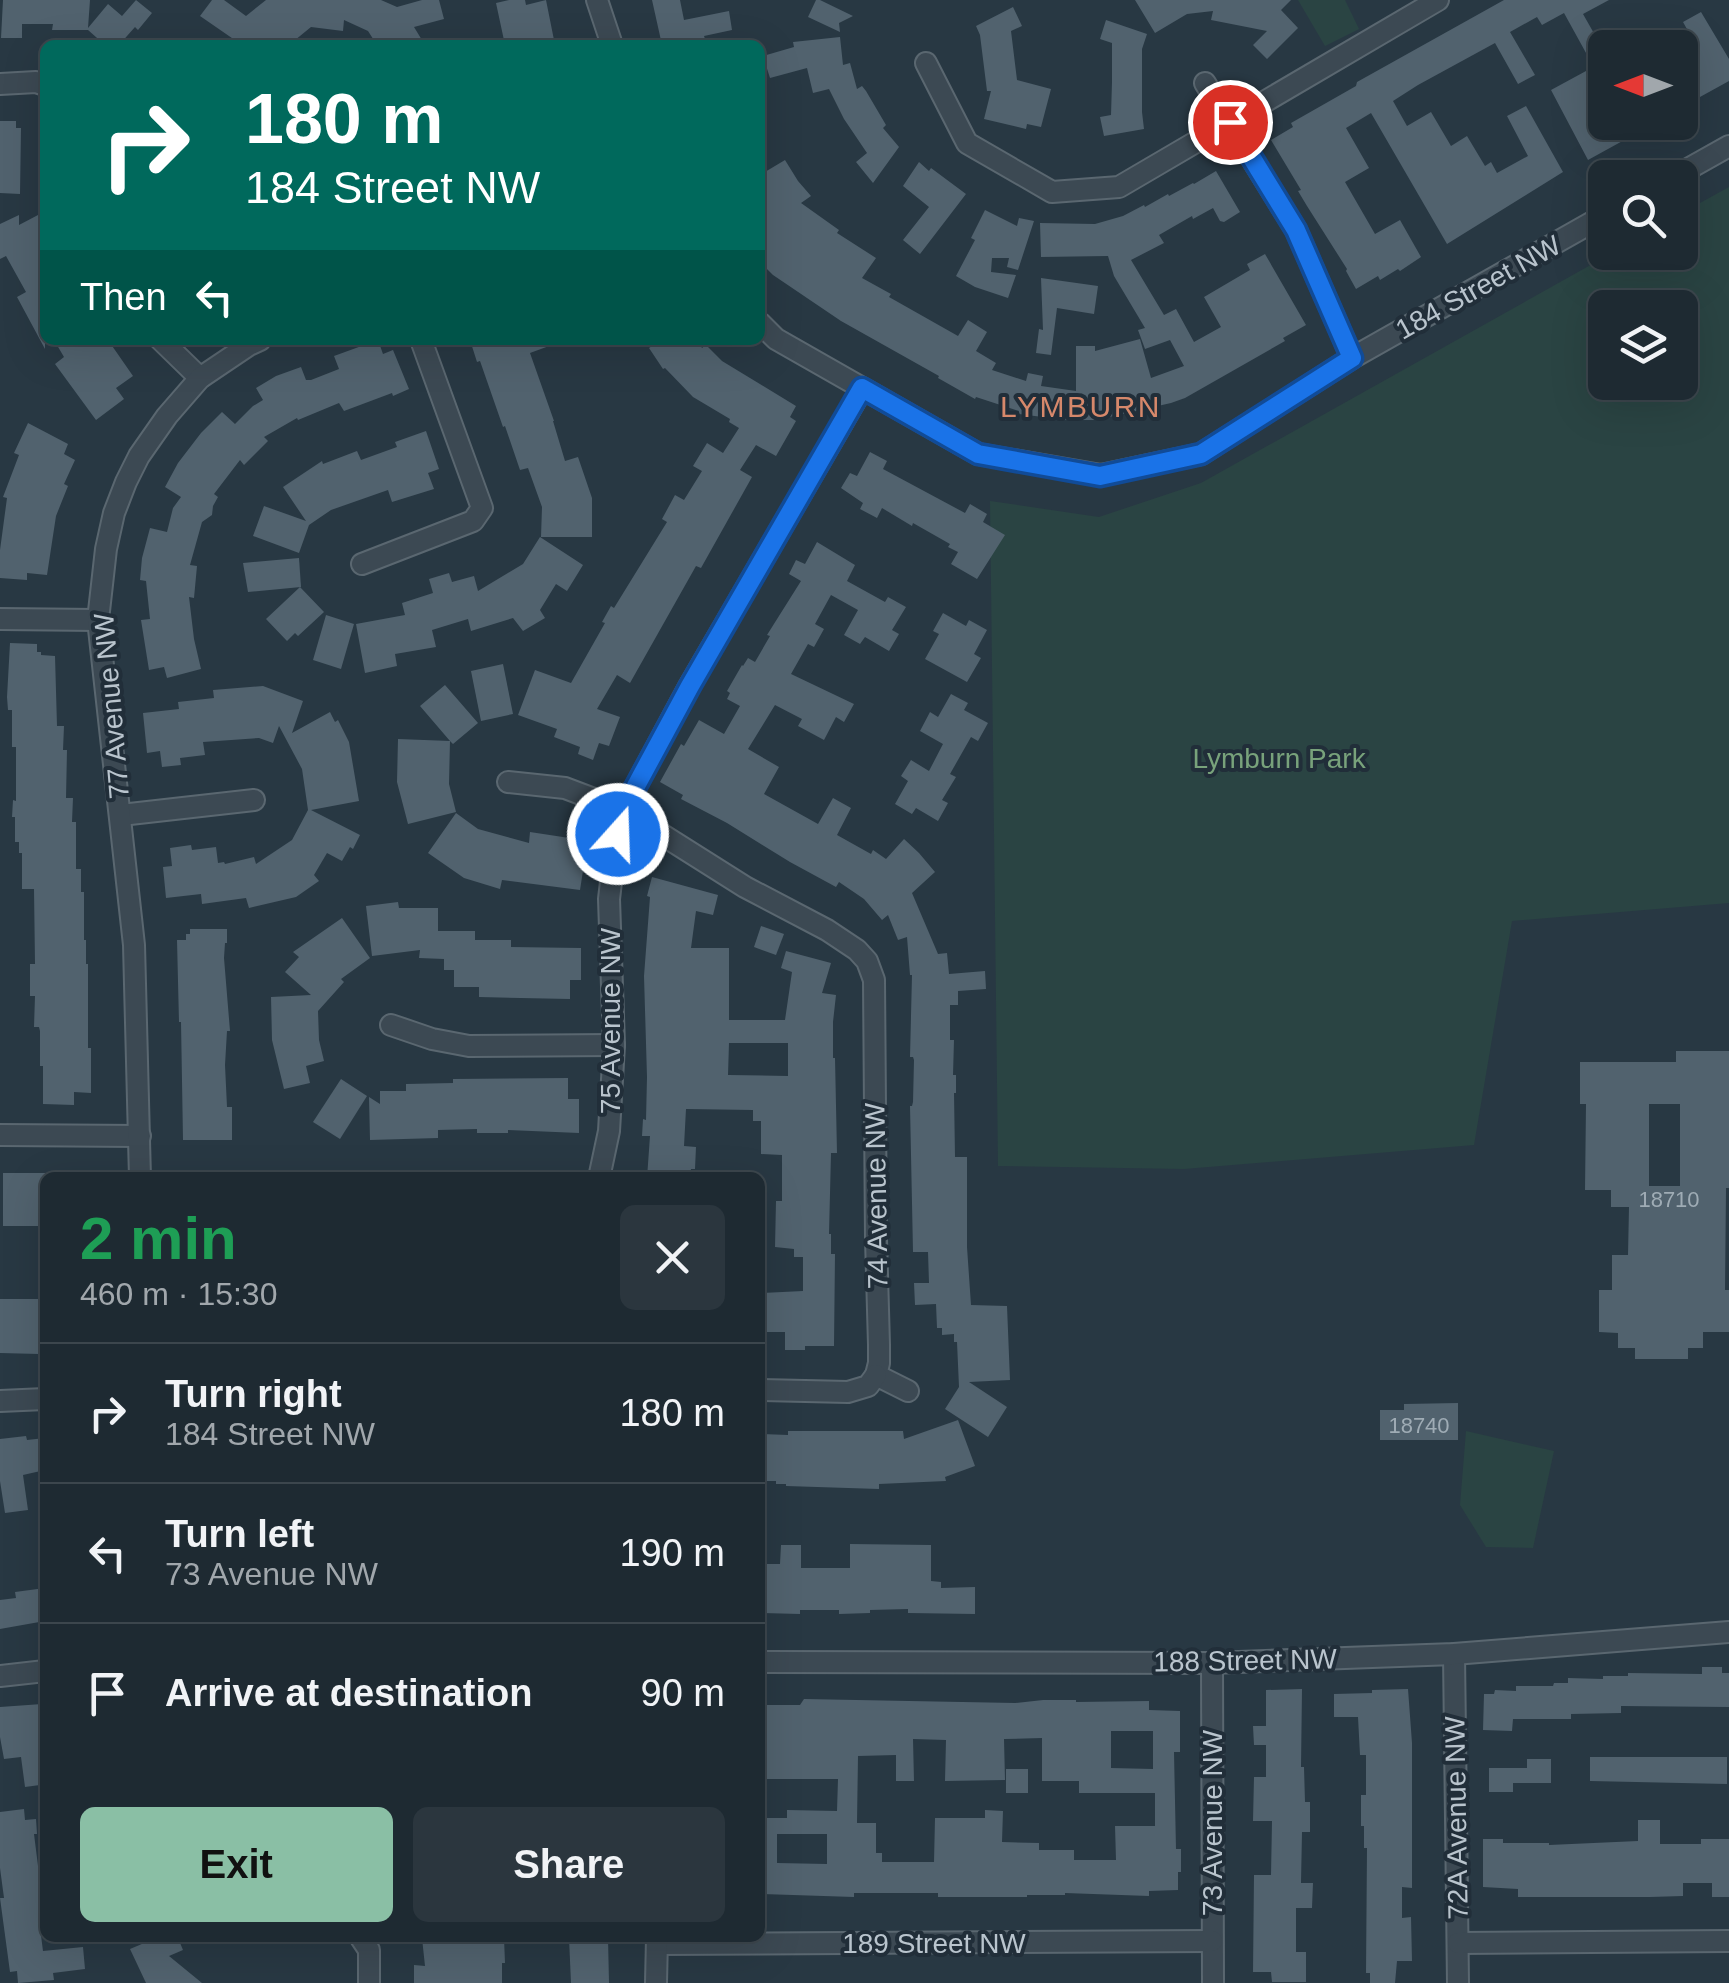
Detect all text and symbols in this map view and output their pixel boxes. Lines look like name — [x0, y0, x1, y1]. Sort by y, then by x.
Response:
north arrow — [1588, 30, 1698, 140]
map controls — [1588, 30, 1698, 400]
icon: right — [80, 80, 210, 210]
text: 180 m — [245, 80, 443, 158]
pin — [1188, 80, 1273, 165]
icon: arrive — [1203, 95, 1258, 150]
button: search — [1588, 160, 1698, 270]
text: 184 Street NW — [245, 162, 540, 213]
street label: 184 Street NW — [1390, 229, 1567, 346]
icon: left — [187, 270, 242, 325]
text: Then — [80, 276, 167, 318]
button: layers — [1588, 290, 1698, 400]
district label: LYMBURN — [1000, 390, 1162, 423]
street label: 77 Avenue NW — [88, 611, 135, 800]
park label: Lymburn Park — [1192, 743, 1367, 774]
position arrow — [566, 782, 670, 886]
street label: 75 Avenue NW — [595, 927, 626, 1114]
street label: 74 Avenue NW — [859, 1102, 894, 1289]
house number: 18710 — [1638, 1187, 1700, 1212]
text: 2 min — [80, 1205, 237, 1272]
button: close — [620, 1205, 725, 1310]
text: 460 m · 15:30 — [80, 1276, 277, 1312]
text: Turn right — [165, 1373, 342, 1415]
icon: right — [80, 1386, 135, 1441]
text: 180 m — [619, 1392, 725, 1434]
house number: 18740 — [1388, 1413, 1450, 1438]
text: 184 Street NW — [165, 1416, 375, 1452]
text: Turn left — [165, 1513, 314, 1555]
icon: left — [80, 1526, 135, 1581]
text: 190 m — [619, 1532, 725, 1574]
text: 73 Avenue NW — [165, 1556, 378, 1592]
street label: 188 Street NW — [1153, 1643, 1338, 1678]
icon: arrive — [80, 1666, 135, 1721]
text: Arrive at destination — [165, 1672, 532, 1714]
text: 90 m — [641, 1672, 725, 1714]
street label: 72A Avenue NW — [1439, 1715, 1474, 1920]
street label: 73 Avenue NW — [1197, 1729, 1228, 1916]
button: Exit — [80, 1807, 393, 1922]
button: Share — [413, 1807, 725, 1922]
street label: 189 Street NW — [842, 1928, 1026, 1959]

